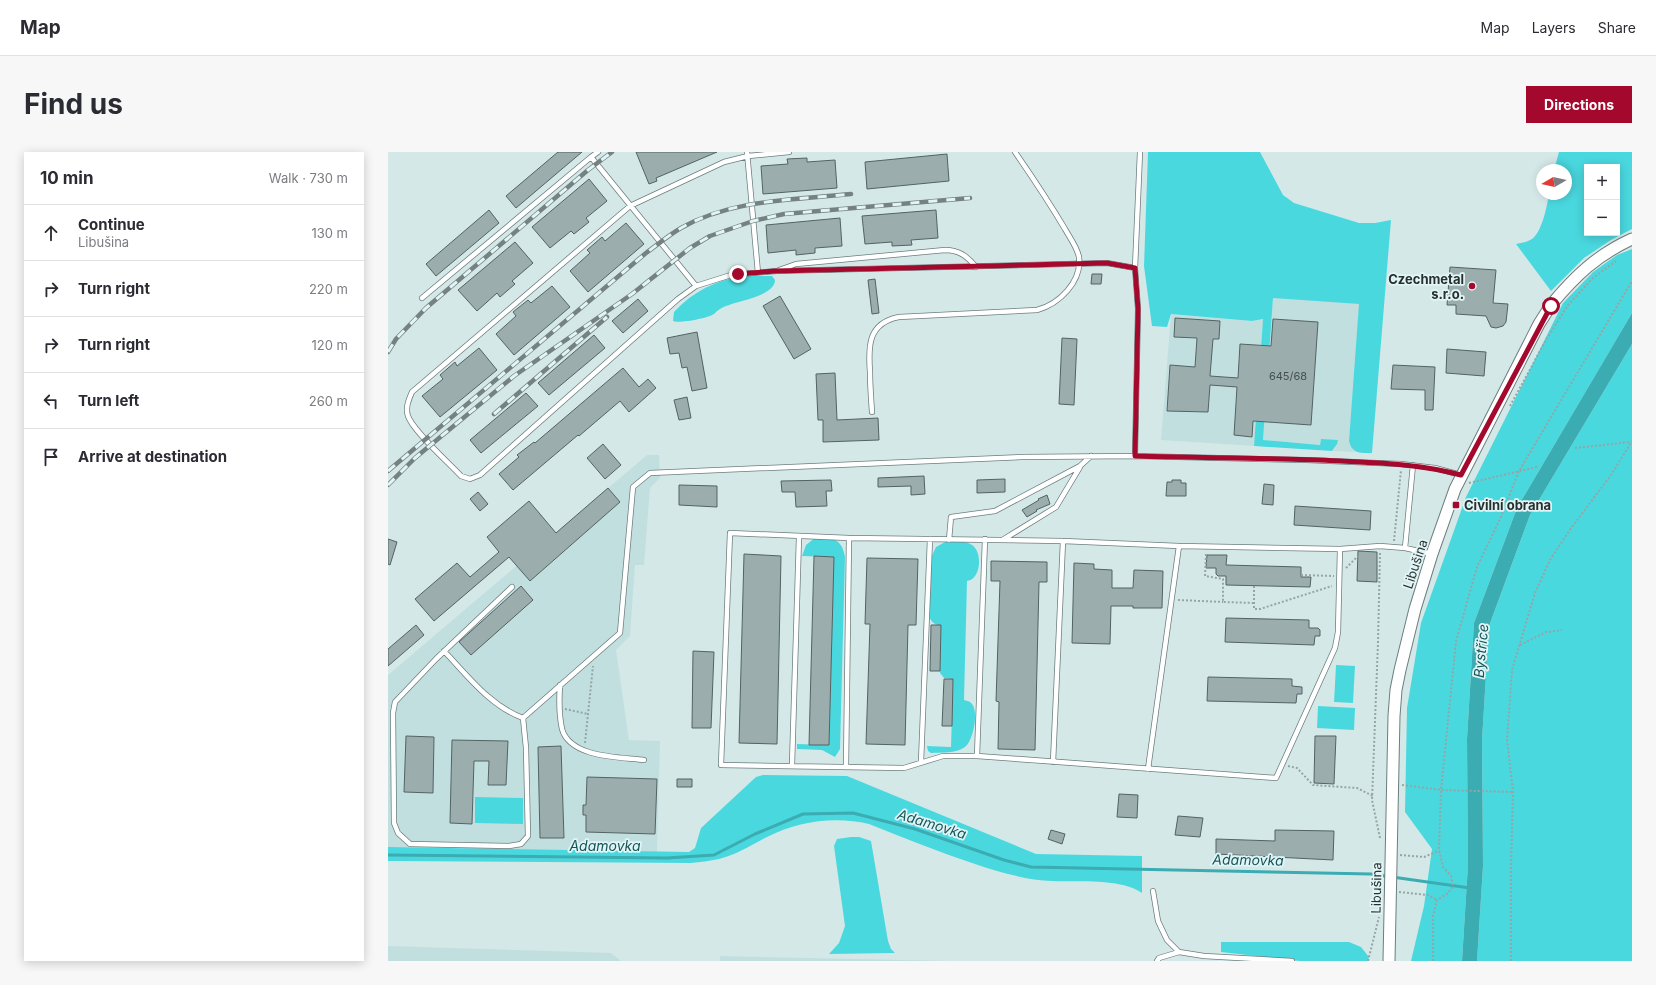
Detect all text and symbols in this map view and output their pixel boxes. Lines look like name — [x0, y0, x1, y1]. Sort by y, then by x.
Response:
text: Map — [20, 16, 61, 39]
text: Map — [1481, 19, 1510, 36]
text: Layers — [1532, 19, 1576, 36]
text: Share — [1598, 19, 1636, 36]
button: Directions — [1526, 86, 1632, 123]
text: Find us — [24, 87, 123, 121]
north arrow — [1536, 164, 1572, 200]
map controls — [1584, 164, 1620, 236]
button: + — [1584, 164, 1620, 200]
text: 10 min — [40, 168, 94, 188]
text: Walk · 730 m — [269, 170, 348, 186]
button: − — [1584, 200, 1620, 236]
text: Continue — [78, 215, 145, 234]
icon: ahead — [40, 222, 62, 244]
text: 130 m — [311, 225, 348, 241]
text: Libušina — [78, 234, 129, 250]
route end — [729, 265, 747, 283]
place label: Czechmetal s.r.o. — [1388, 271, 1464, 302]
icon: right — [40, 278, 62, 300]
text: Turn right — [78, 279, 150, 298]
text: 220 m — [309, 281, 348, 297]
marker: Czechmetal s.r.o. — [1467, 281, 1477, 291]
route start — [1542, 297, 1560, 315]
icon: right — [40, 334, 62, 356]
text: Turn right — [78, 335, 150, 354]
text: 120 m — [312, 337, 348, 353]
house number: 645/68 — [1269, 369, 1307, 383]
icon: left — [40, 390, 62, 412]
text: Turn left — [78, 391, 139, 410]
text: 260 m — [309, 393, 348, 409]
icon: arrive — [40, 446, 62, 468]
text: Arrive at destination — [78, 447, 227, 466]
place label: Civilní obrana — [1464, 497, 1551, 513]
marker: Civilní obrana — [1451, 500, 1461, 510]
street label: Libušina — [1399, 537, 1431, 591]
water label: Bystřice — [1470, 623, 1491, 679]
water label: Adamovka — [895, 805, 969, 842]
water label: Adamovka — [568, 837, 641, 854]
water label: Adamovka — [1211, 850, 1284, 869]
street label: Libušina — [1368, 862, 1384, 914]

